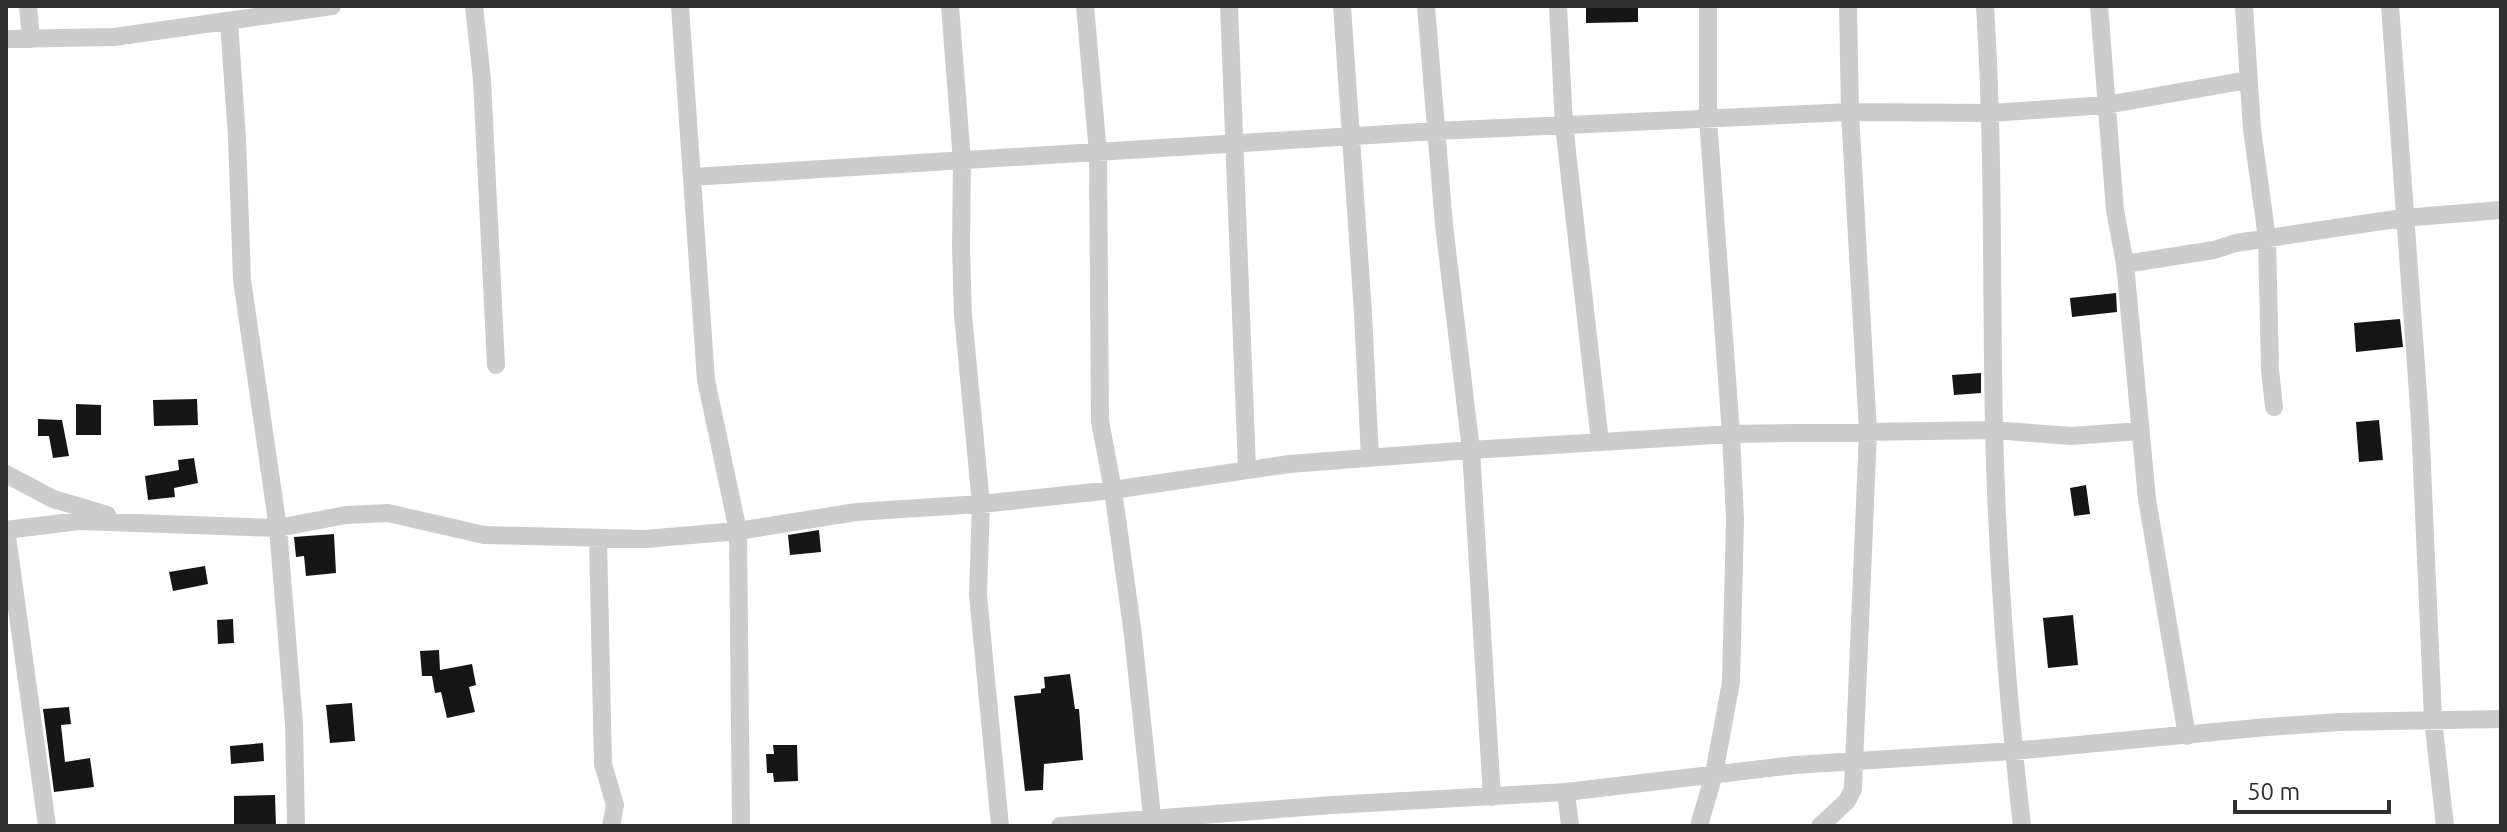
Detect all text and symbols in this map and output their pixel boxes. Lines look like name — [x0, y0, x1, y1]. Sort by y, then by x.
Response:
scale bar — [2235, 764, 2389, 814]
text: 50 m — [2247, 778, 2300, 805]

